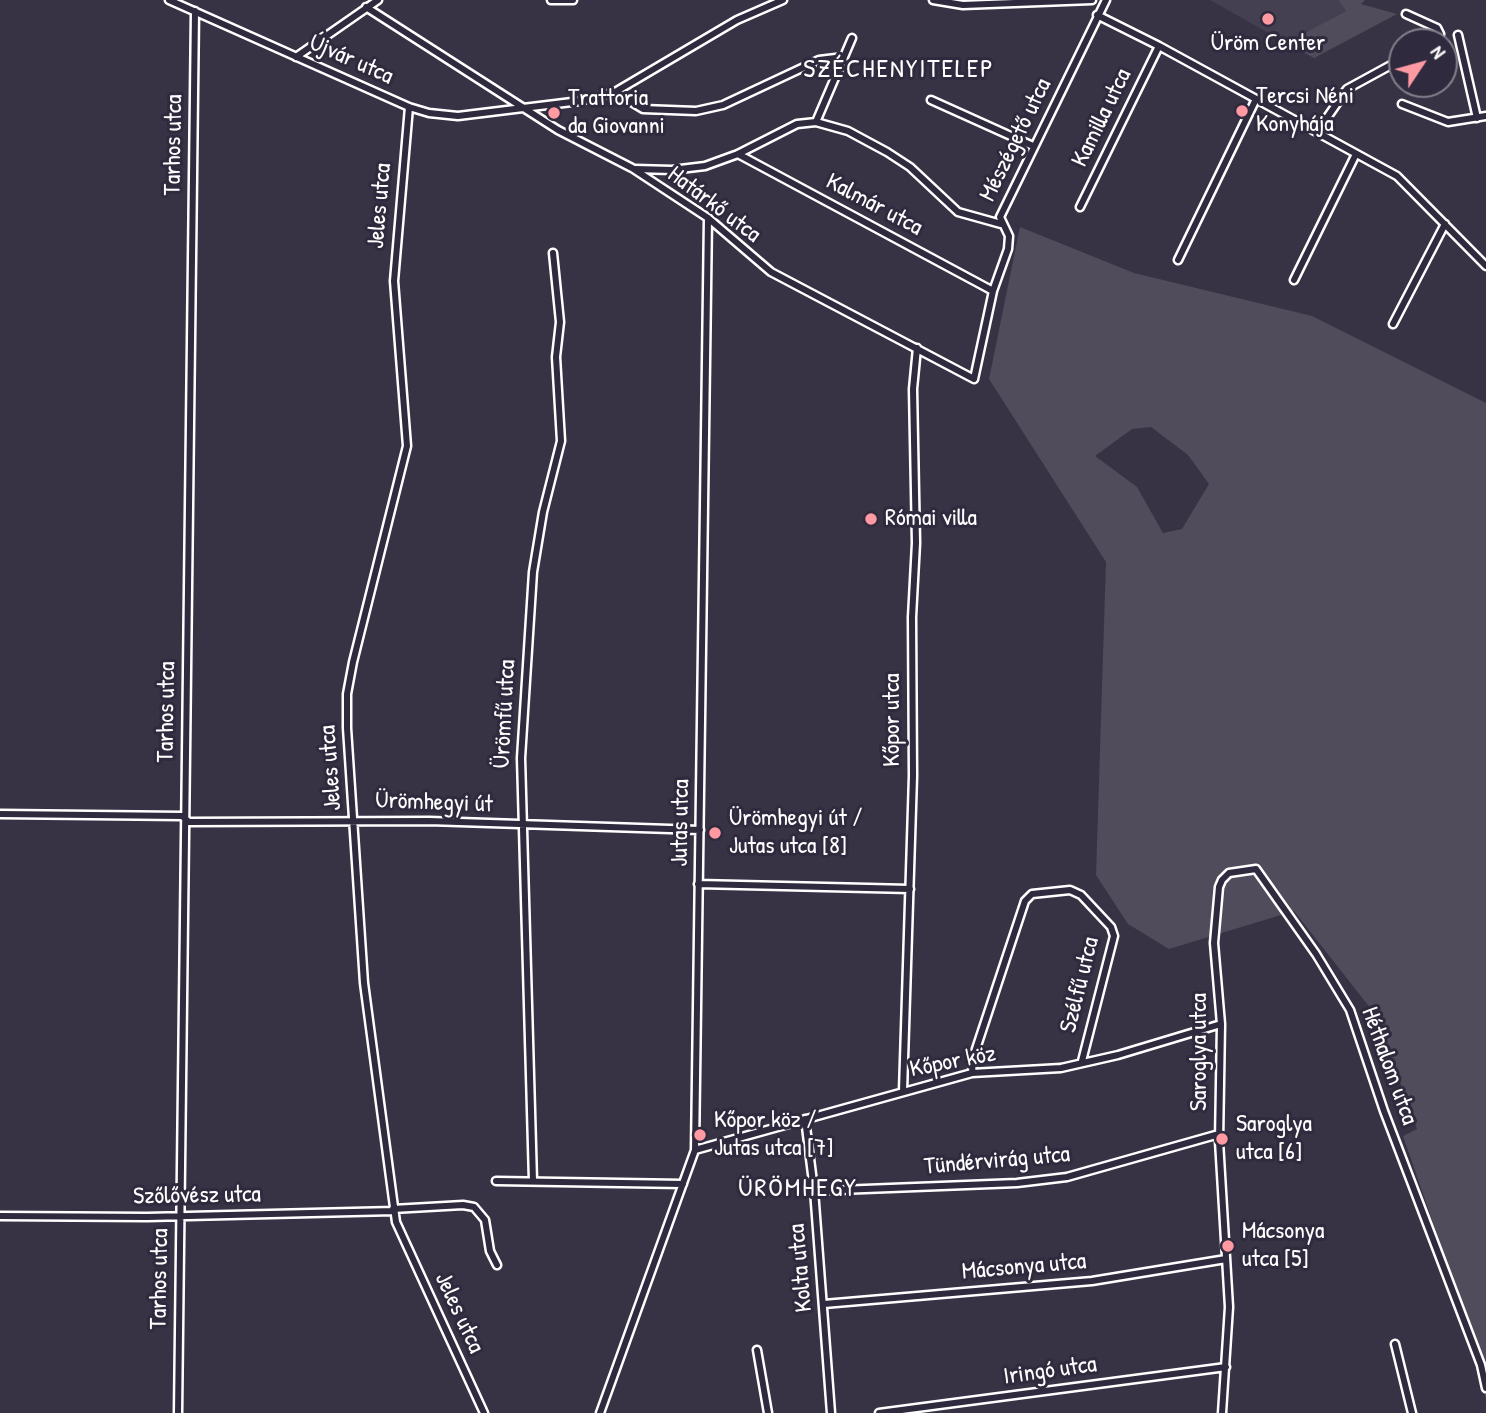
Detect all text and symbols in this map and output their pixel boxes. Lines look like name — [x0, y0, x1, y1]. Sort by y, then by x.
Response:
marker: Üröm Center — [1260, 11, 1276, 27]
north arrow — [1388, 28, 1458, 98]
street label: Újvár utca — [304, 29, 398, 91]
place label: Üröm Center — [1211, 30, 1325, 58]
text: N — [1425, 40, 1452, 64]
district label: SZÉCHENYITELEP — [805, 54, 993, 86]
street label: Kamilla utca — [1066, 64, 1138, 172]
street label: Mészégető utca — [974, 74, 1058, 206]
place label: Tercsi Néni Konyhája — [1256, 83, 1354, 139]
place label: Trattoria da Giovanni — [568, 85, 665, 141]
street label: Tarhos utca — [159, 94, 189, 196]
marker: Tercsi Néni Konyhája — [1234, 103, 1250, 119]
marker: Trattoria da Giovanni — [546, 105, 562, 121]
street label: Határkő utca — [662, 161, 766, 249]
street label: Jeles utca — [362, 162, 398, 250]
street label: Kalmár utca — [821, 168, 927, 242]
place label: Római villa — [885, 505, 977, 533]
marker: Római villa — [863, 511, 879, 527]
street label: Ürömfű utca — [488, 659, 522, 769]
street label: Tarhos utca — [152, 661, 182, 763]
street label: Kőpor utca — [879, 673, 907, 767]
street label: Jeles utca — [314, 724, 348, 812]
street label: Jutas utca — [666, 779, 696, 867]
street label: Ürömhegyi út — [375, 787, 493, 819]
place label: Ürömhegyi út / Jutas utca [8] — [729, 805, 862, 861]
marker: Ürömhegyi út / Jutas utca [8] — [707, 825, 723, 841]
street label: Szélfű utca — [1054, 934, 1106, 1036]
street label: Saroglya utca — [1186, 993, 1214, 1111]
street label: Héthalom utca — [1354, 1003, 1424, 1129]
street label: Kőpor köz — [908, 1040, 998, 1084]
place label: Kőpor köz / Jutas utca [7] — [714, 1107, 833, 1163]
place label: Saroglya utca [6] — [1236, 1111, 1312, 1167]
marker: Kőpor köz / Jutas utca [7] — [692, 1127, 708, 1143]
marker: Saroglya utca [6] — [1214, 1131, 1230, 1147]
street label: Tündérvirág utca — [923, 1140, 1071, 1182]
district label: ÜRÖMHEGY — [739, 1173, 857, 1205]
street label: Szőlővész utca — [133, 1180, 261, 1212]
place label: Mácsonya utca [5] — [1242, 1218, 1324, 1274]
street label: Kolta utca — [783, 1223, 819, 1313]
street label: Tarhos utca — [145, 1228, 175, 1330]
marker: Mácsonya utca [5] — [1220, 1238, 1236, 1254]
street label: Mácsonya utca — [961, 1247, 1087, 1287]
street label: Jeles utca — [428, 1268, 490, 1358]
street label: Iringó utca — [1002, 1350, 1098, 1392]

